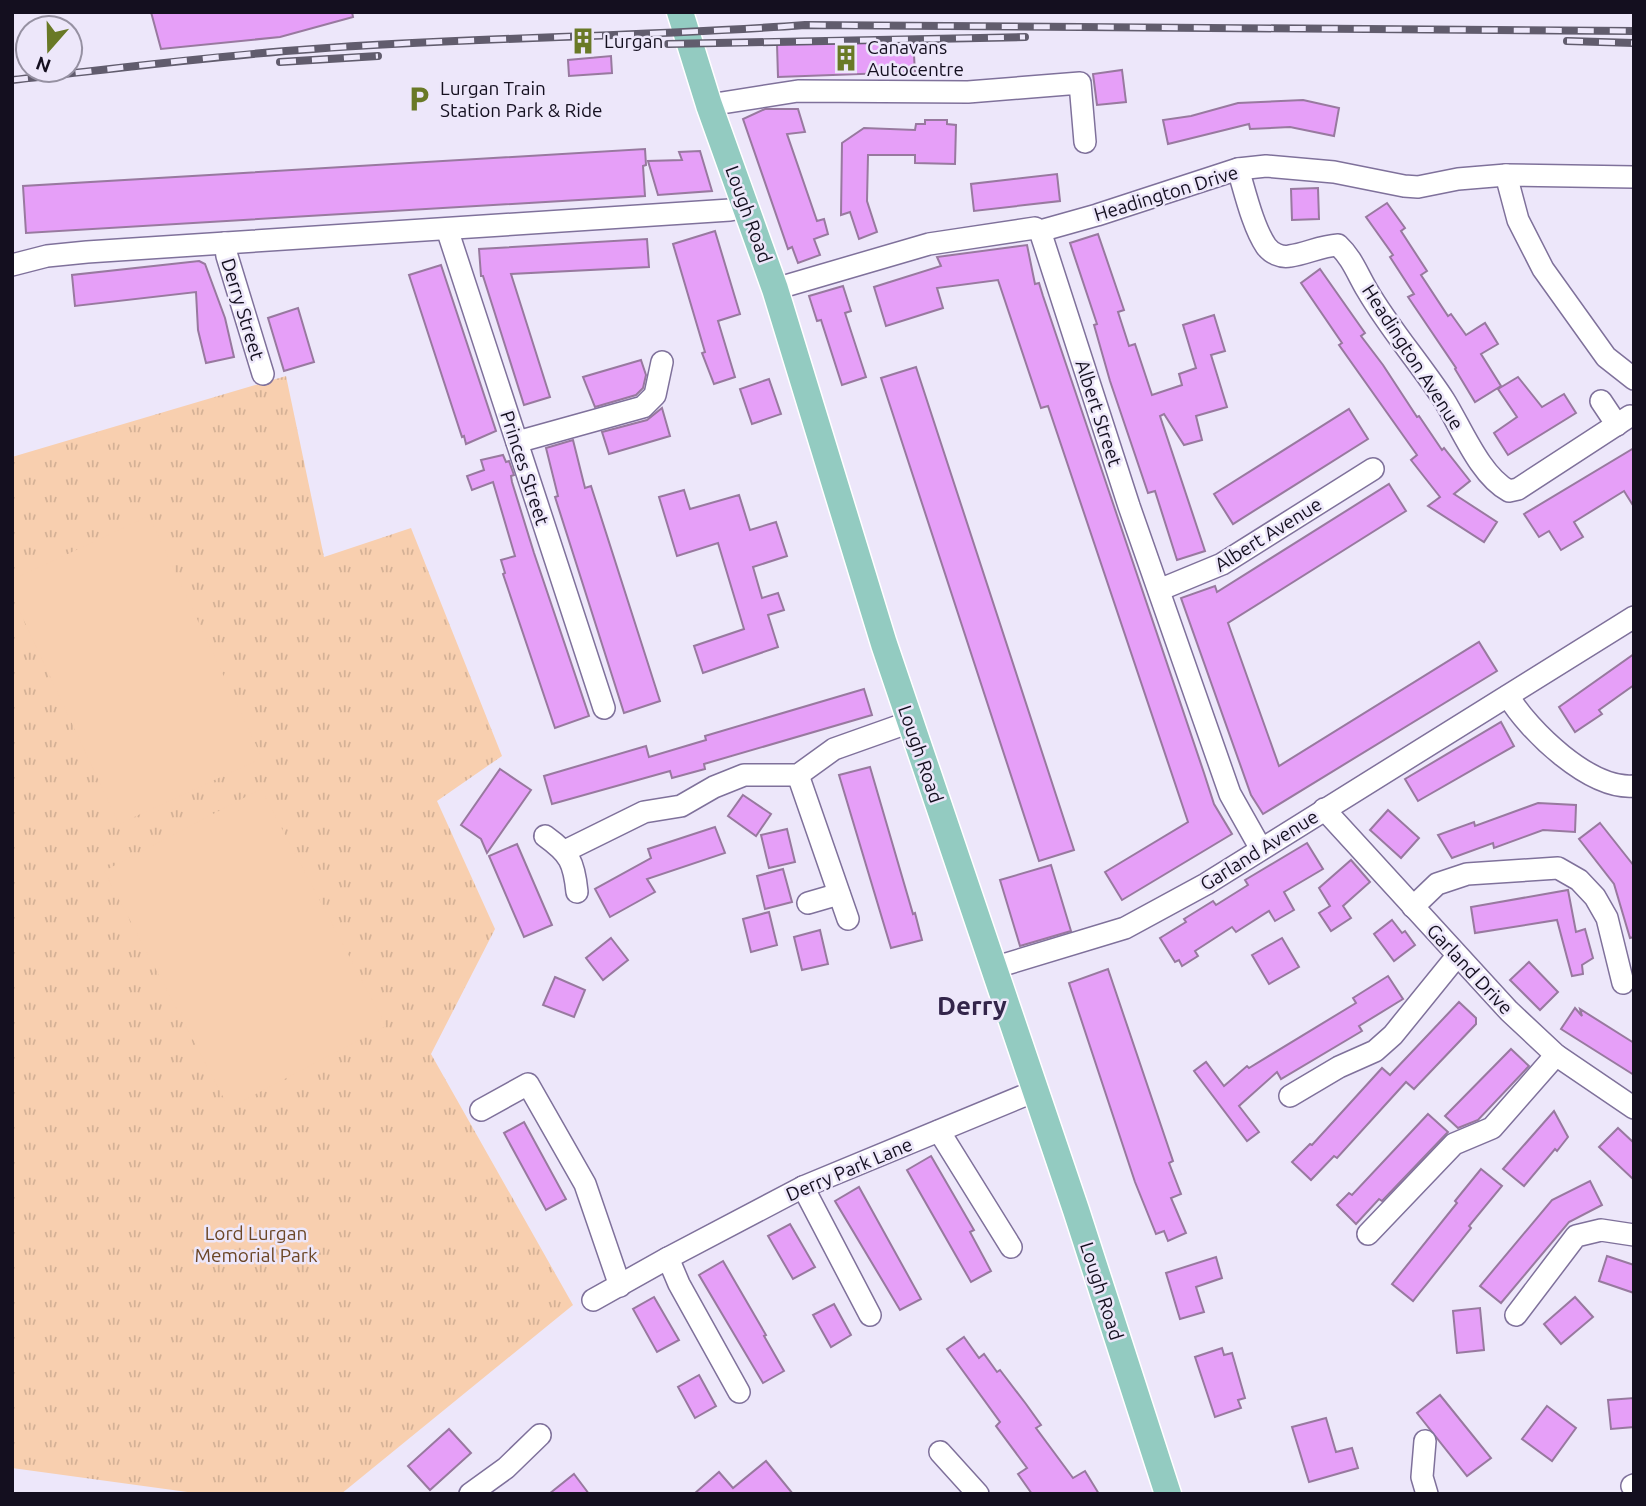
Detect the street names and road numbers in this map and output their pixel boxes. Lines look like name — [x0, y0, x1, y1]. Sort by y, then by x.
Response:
street label: Headington Drive — [1091, 161, 1241, 225]
street label: Lough Road — [721, 163, 777, 265]
street label: Derry Street — [217, 255, 269, 363]
street label: Headington Avenue — [1358, 280, 1468, 434]
street label: Albert Street — [1071, 357, 1127, 470]
street label: Princes Street — [496, 408, 554, 528]
street label: Albert Avenue — [1210, 492, 1326, 576]
street label: Lough Road — [894, 702, 948, 806]
street label: Garland Avenue — [1196, 805, 1322, 895]
street label: Garland Drive — [1423, 919, 1517, 1019]
street label: Derry Park Lane — [783, 1132, 915, 1206]
street label: Lough Road — [1076, 1239, 1128, 1343]

